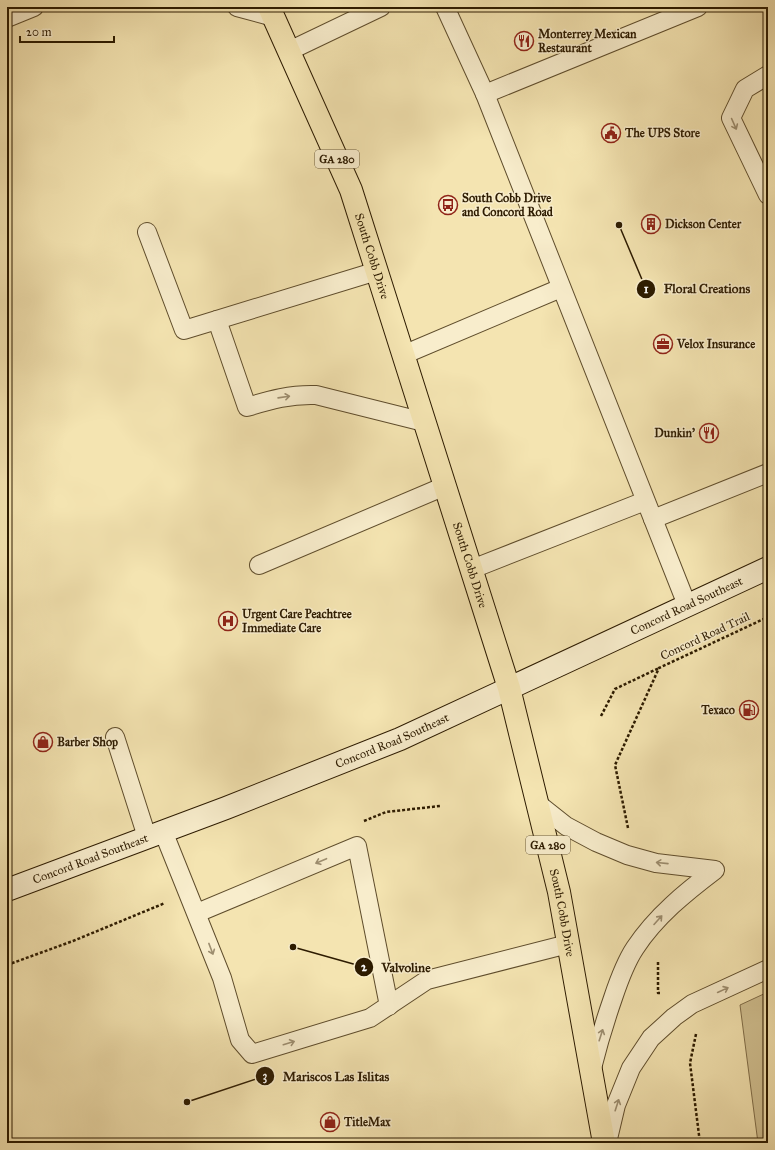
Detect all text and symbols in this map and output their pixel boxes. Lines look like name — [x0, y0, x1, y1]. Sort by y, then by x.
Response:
scale bar — [20, 18, 114, 44]
text: 20 m — [26, 25, 52, 39]
place label: Monterrey Mexican Restaurant — [538, 27, 637, 55]
restaurant icon: Monterrey Mexican Restaurant — [513, 30, 535, 52]
one-way arrow — [731, 118, 739, 130]
public building icon: The UPS Store — [600, 122, 622, 144]
place label: The UPS Store — [624, 126, 700, 140]
road number: GA 280 — [315, 150, 359, 168]
place label: South Cobb Drive and Concord Road — [462, 191, 554, 219]
bus stop icon: South Cobb Drive and Concord Road — [437, 194, 459, 216]
street label: South Cobb Drive — [352, 212, 392, 301]
building icon: Dickson Center — [640, 213, 662, 235]
place label: Dickson Center — [665, 217, 742, 231]
callout: Floral Creations — [636, 276, 758, 301]
text: Floral Creations — [664, 281, 750, 297]
text: 1 — [644, 282, 649, 296]
office icon: Velox Insurance — [652, 333, 674, 355]
place label: Velox Insurance — [676, 337, 755, 351]
one-way arrow — [277, 393, 290, 401]
restaurant icon: Dunkin' — [698, 422, 720, 444]
place label: Dunkin' — [654, 426, 695, 440]
street label: South Cobb Drive — [450, 520, 490, 610]
street label: Concord Road Southeast — [628, 573, 746, 638]
place label: Urgent Care Peachtree Immediate Care — [242, 607, 352, 635]
street label: Concord Road Trail — [658, 609, 753, 663]
hospital icon: Urgent Care Peachtree Immediate Care — [217, 610, 239, 632]
fuel station icon: Texaco — [738, 699, 760, 721]
place label: Texaco — [700, 703, 735, 717]
street label: Concord Road Southeast — [333, 710, 452, 771]
shop icon: Barber Shop — [32, 731, 54, 753]
place label: Barber Shop — [57, 735, 118, 750]
street label: Concord Road Southeast — [31, 831, 151, 887]
road number: GA 280 — [526, 836, 570, 854]
one-way arrow — [315, 858, 327, 865]
one-way arrow — [656, 860, 669, 867]
street label: South Cobb Drive — [547, 867, 577, 958]
one-way arrow — [653, 915, 662, 925]
one-way arrow — [208, 943, 215, 955]
callout: Valvoline — [354, 955, 439, 980]
text: 2 — [361, 960, 368, 974]
text: Valvoline — [380, 960, 431, 976]
one-way arrow — [716, 986, 728, 993]
one-way arrow — [598, 1028, 605, 1041]
one-way arrow — [283, 1039, 296, 1046]
callout: Mariscos Las Islitas — [255, 1064, 397, 1089]
text: 3 — [263, 1069, 268, 1084]
text: Mariscos Las Islitas — [283, 1069, 389, 1085]
one-way arrow — [614, 1099, 621, 1112]
shop icon: TitleMax — [319, 1111, 341, 1133]
place label: TitleMax — [343, 1115, 391, 1129]

